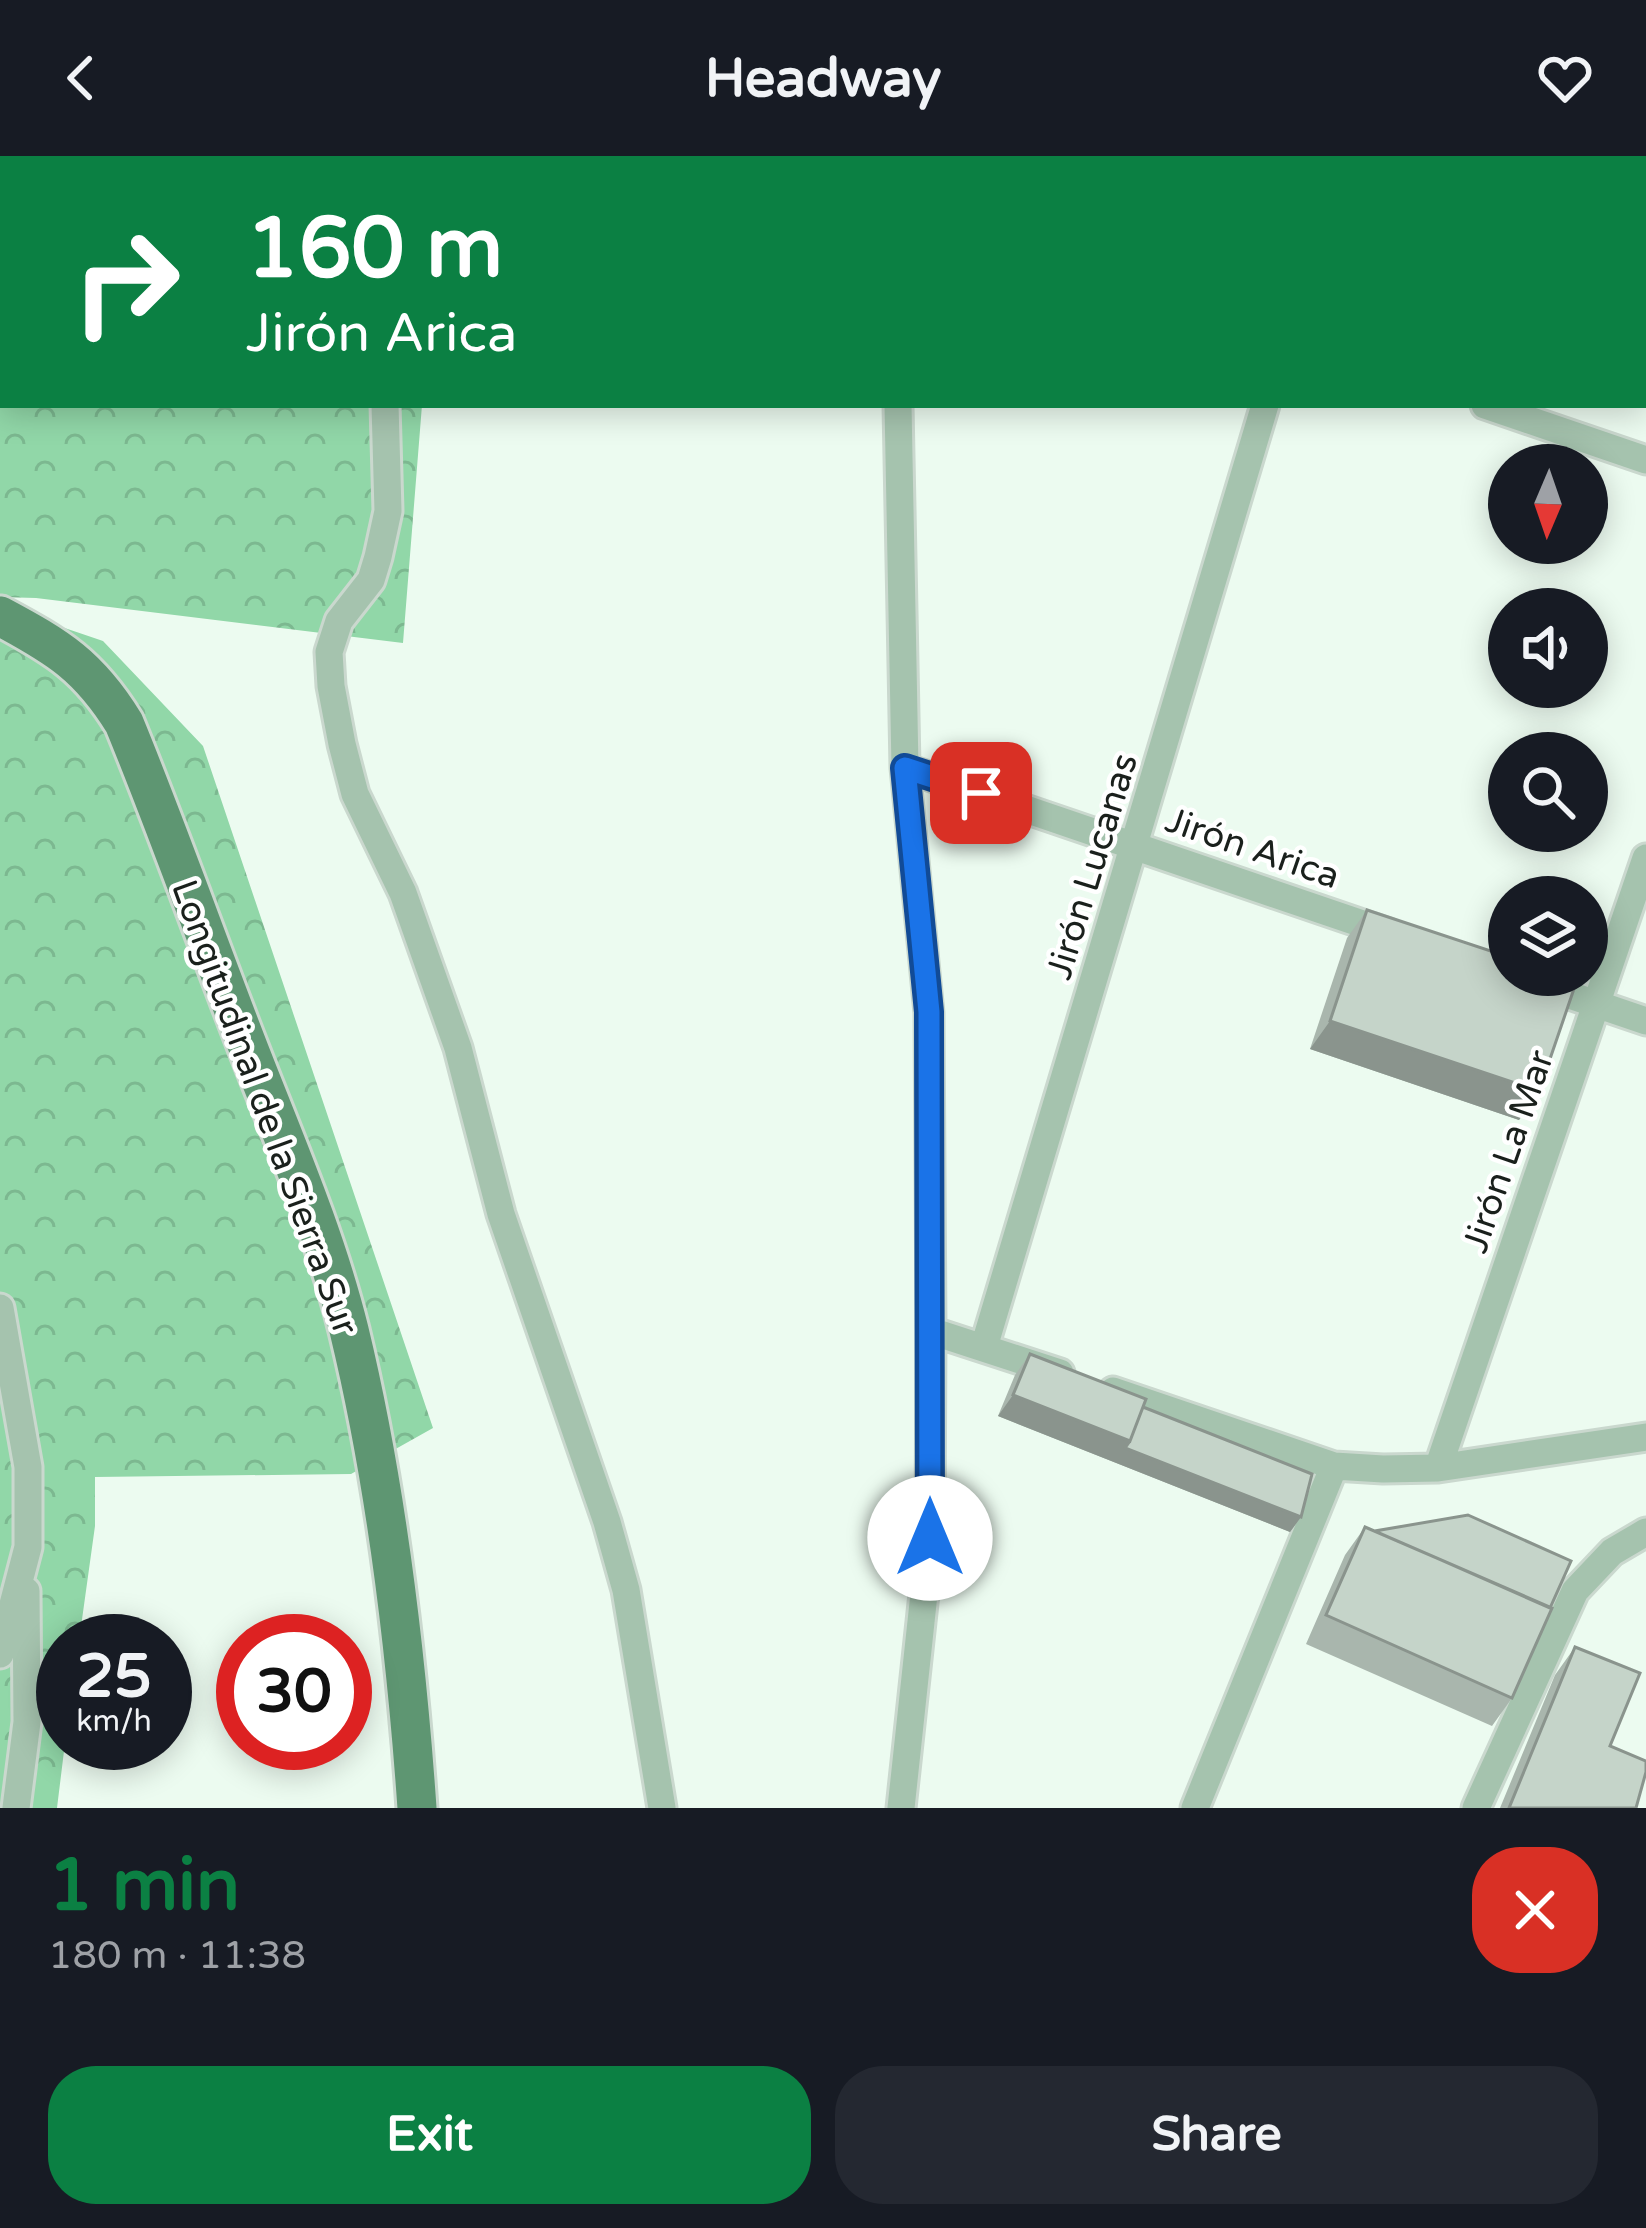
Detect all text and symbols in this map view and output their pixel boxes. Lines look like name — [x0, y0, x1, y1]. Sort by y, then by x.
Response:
icon: back — [48, 45, 114, 111]
icon: heart — [1532, 45, 1598, 111]
text: Headway — [705, 46, 941, 111]
text: 160 m — [246, 199, 503, 300]
icon: right — [48, 204, 204, 360]
text: Jirón Arica — [246, 301, 517, 366]
north arrow — [1488, 444, 1608, 564]
map controls — [1488, 444, 1608, 996]
button: sound — [1488, 588, 1608, 708]
button: search — [1488, 732, 1608, 852]
pin — [930, 742, 1032, 844]
street label: Jirón Lucanas — [1038, 748, 1147, 984]
icon: arrive — [948, 760, 1014, 826]
street label: Jirón Arica — [1160, 799, 1345, 898]
street label: Longitudinal de la Sierra Sur — [162, 874, 367, 1341]
button: layers — [1488, 876, 1608, 996]
street label: Jirón La Mar — [1454, 1044, 1563, 1258]
position arrow — [867, 1475, 993, 1601]
speed limit sign: 30 — [216, 1614, 372, 1770]
text: 25 — [76, 1641, 152, 1713]
text: km/h — [76, 1703, 152, 1740]
text: 1 min — [48, 1843, 240, 1930]
button: close — [1472, 1847, 1598, 1973]
text: 180 m · 11:38 — [48, 1932, 306, 1979]
button: Exit — [48, 2066, 811, 2204]
button: Share — [835, 2066, 1598, 2204]

